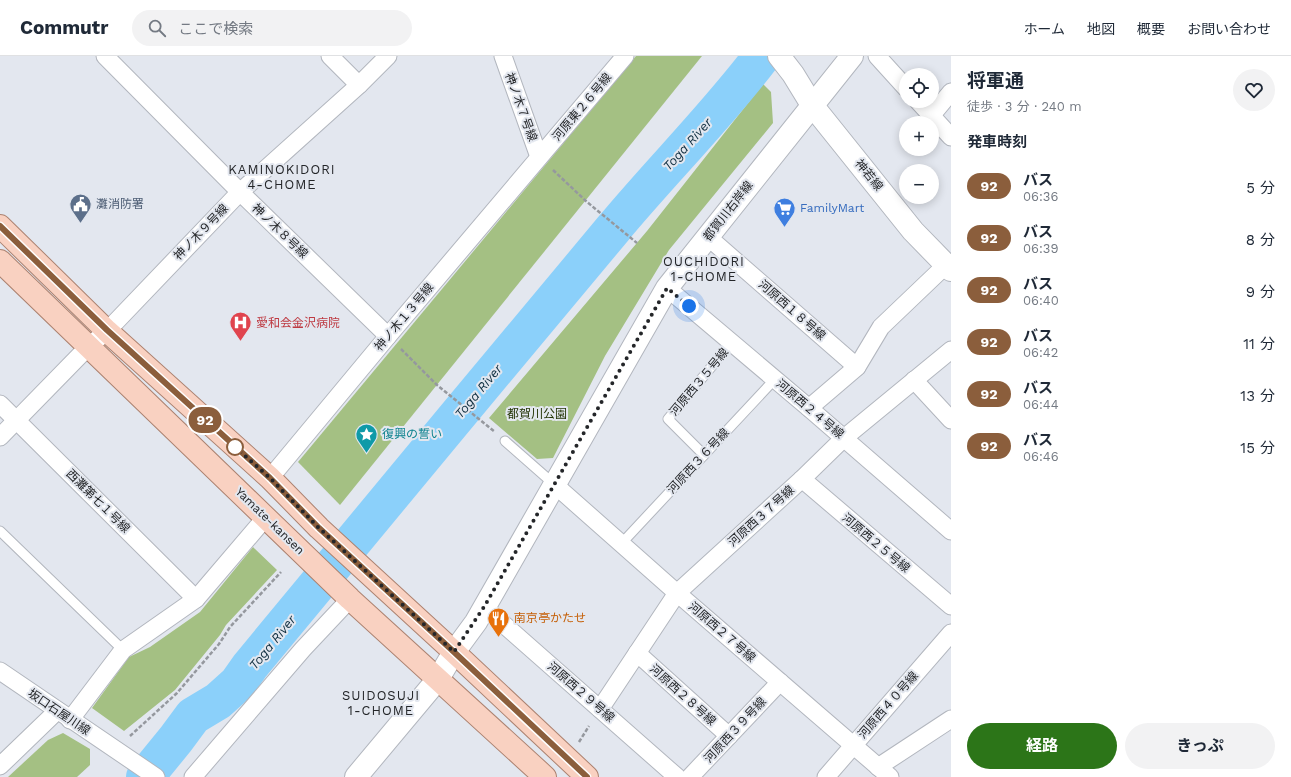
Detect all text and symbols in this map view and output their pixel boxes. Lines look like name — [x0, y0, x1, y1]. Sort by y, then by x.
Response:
search box — [132, 10, 412, 46]
text: Commutr — [20, 16, 108, 39]
icon: search — [146, 17, 168, 39]
text: ここで検索 — [178, 20, 253, 38]
text: ホーム — [1023, 21, 1065, 37]
text: 地図 — [1087, 21, 1115, 37]
text: 概要 — [1137, 21, 1165, 37]
text: お問い合わせ — [1187, 21, 1271, 37]
map controls — [899, 68, 939, 204]
button: locate — [899, 68, 939, 108]
text: 将軍通 — [967, 69, 1024, 92]
button: heart — [1233, 69, 1275, 111]
street label: 河原東２６号線 — [550, 70, 614, 144]
street label: 神ノ木７号線 — [502, 71, 540, 143]
text: 徒歩 · 3 分 · 240 m — [967, 99, 1082, 114]
water label: Toga River — [660, 114, 715, 174]
button: + — [899, 116, 939, 156]
text: 発車時刻 — [967, 133, 1027, 151]
street label: 神若線 — [852, 157, 886, 193]
district label: KAMINOKIDORI 4-CHOME — [228, 162, 336, 192]
button: − — [899, 164, 939, 204]
text: バス — [1023, 171, 1053, 189]
street label: 都賀川右岸線 — [700, 178, 756, 244]
text: 92 — [981, 178, 997, 194]
text: 5 分 — [1246, 179, 1275, 197]
text: 06:36 — [1023, 189, 1058, 204]
public building icon: 灘消防署 — [68, 191, 94, 224]
supermarket icon: FamilyMart — [771, 195, 797, 228]
place label: 灘消防署 — [96, 197, 144, 211]
street label: 神ノ木９号線 — [171, 201, 231, 263]
street label: 神ノ木８号線 — [249, 201, 311, 261]
place label: FamilyMart — [800, 201, 864, 215]
text: バス — [1023, 223, 1053, 241]
text: 92 — [981, 230, 997, 246]
text: 8 分 — [1246, 231, 1275, 249]
text: 06:39 — [1023, 241, 1058, 256]
district label: OUCHIDORI 1-CHOME — [663, 254, 745, 284]
text: バス — [1023, 275, 1053, 293]
street label: 河原西１８号線 — [756, 277, 828, 343]
street label: 神ノ木１３号線 — [372, 280, 436, 354]
text: 92 — [981, 282, 997, 298]
text: 9 分 — [1246, 283, 1275, 301]
text: 06:40 — [1023, 293, 1059, 308]
your location — [679, 296, 699, 316]
hospital icon: 愛和会金沢病院 — [228, 310, 254, 343]
place label: 愛和会金沢病院 — [256, 316, 340, 330]
text: バス — [1023, 327, 1053, 345]
text: 92 — [981, 334, 997, 350]
text: 11 分 — [1243, 335, 1275, 353]
street label: 河原西３５号線 — [667, 345, 731, 419]
text: 06:42 — [1023, 345, 1058, 360]
water label: Toga River — [452, 361, 506, 421]
street label: 河原西２４号線 — [773, 377, 847, 441]
text: バス — [1023, 379, 1053, 397]
text: 92 — [981, 386, 997, 402]
text: 13 分 — [1240, 387, 1275, 405]
text: 06:44 — [1023, 397, 1059, 412]
line badge: 92 — [187, 407, 223, 433]
park label: 都賀川公園 — [507, 407, 567, 421]
text: 92 — [197, 412, 213, 428]
place icon: 復興の誓い — [353, 421, 379, 454]
street label: 河原西３６号線 — [664, 426, 732, 496]
place label: 復興の誓い — [382, 427, 442, 441]
text: バス — [1023, 431, 1053, 449]
unlabelled marker — [226, 438, 244, 456]
text: 92 — [981, 438, 997, 454]
text: 15 分 — [1240, 439, 1275, 457]
text: 06:46 — [1023, 449, 1059, 464]
street label: 西灘第七１号線 — [63, 466, 133, 536]
street label: 河原西３７号線 — [725, 483, 797, 549]
street label: Yamate-kansen — [233, 485, 307, 557]
street label: 河原西２５号線 — [839, 511, 913, 575]
street label: 河原西２７号線 — [686, 599, 758, 665]
restaurant icon: 南京亭かたせ — [486, 605, 512, 638]
water label: Toga River — [246, 611, 299, 672]
place label: 南京亭かたせ — [514, 611, 586, 625]
street label: 河原西２９号線 — [545, 659, 617, 725]
street label: 河原西２８号線 — [647, 662, 719, 728]
street label: 河原西４０号線 — [855, 669, 921, 741]
street label: 坂口石屋川線 — [25, 686, 93, 738]
district label: SUIDOSUJI 1-CHOME — [342, 688, 420, 718]
street label: 河原西３９号線 — [701, 695, 769, 765]
button: 経路 — [967, 723, 1117, 769]
button: きっぷ — [1125, 723, 1275, 769]

